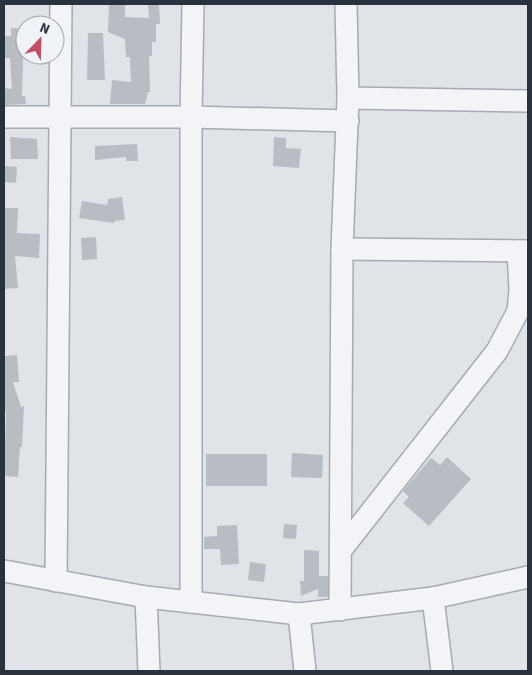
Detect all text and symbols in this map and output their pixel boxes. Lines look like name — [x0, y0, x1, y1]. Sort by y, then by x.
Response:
north arrow — [15, 15, 65, 65]
text: N — [36, 18, 53, 40]

